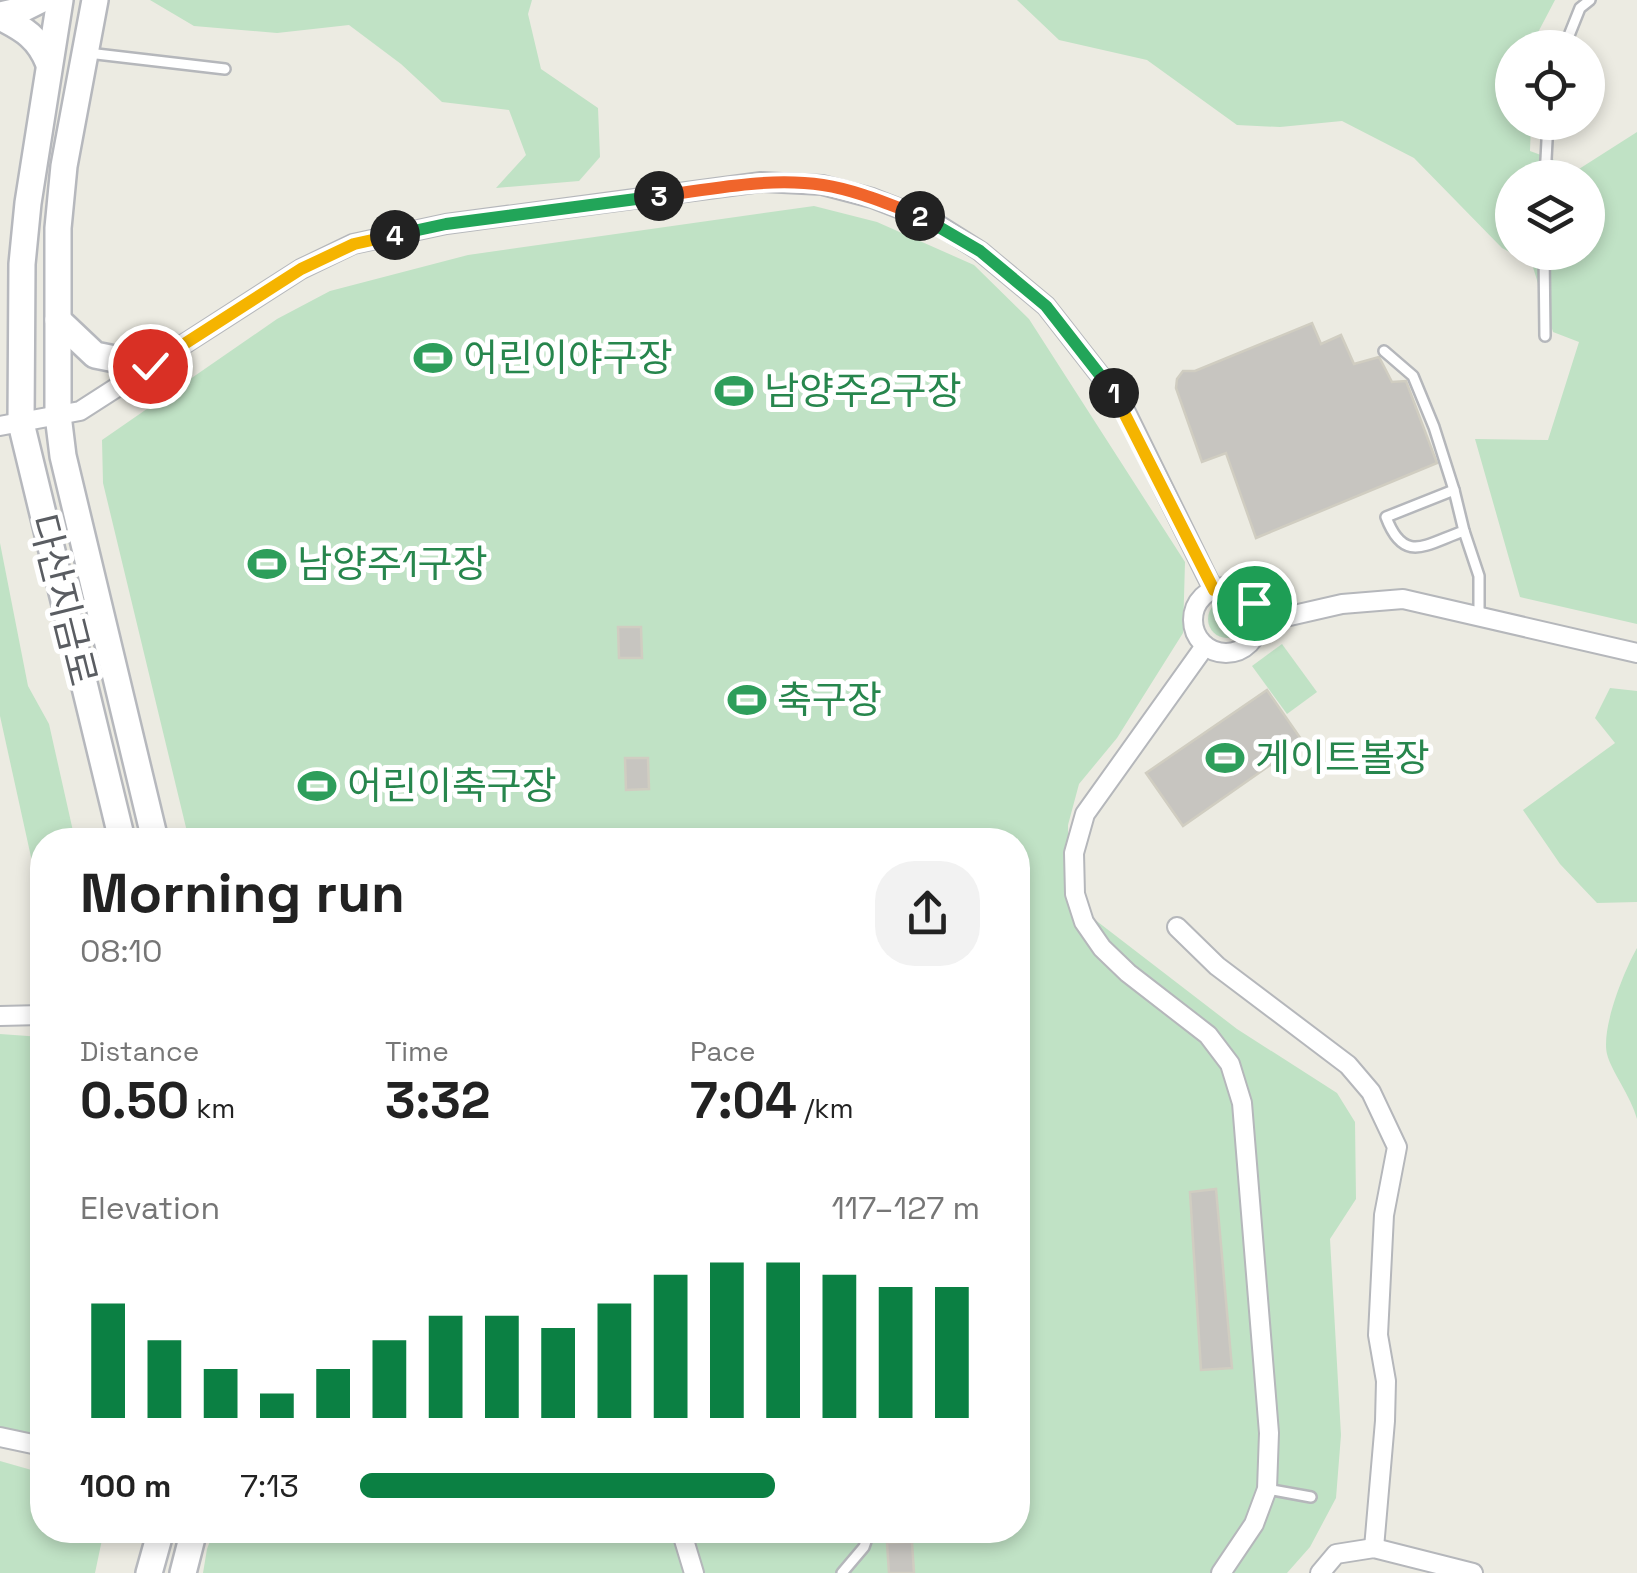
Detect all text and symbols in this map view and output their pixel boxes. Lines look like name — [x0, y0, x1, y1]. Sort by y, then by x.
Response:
map controls — [1495, 30, 1605, 270]
button: locate — [1495, 30, 1605, 140]
button: layers — [1495, 160, 1605, 270]
pin: 3 — [634, 171, 684, 221]
text: 3 — [650, 178, 668, 214]
pin: 2 — [895, 191, 945, 241]
text: 2 — [912, 198, 928, 234]
pin: 4 — [370, 210, 420, 260]
text: 4 — [386, 217, 404, 253]
pin — [108, 324, 193, 409]
place label: 어린이야구장 — [463, 334, 673, 382]
sports icon: 어린이야구장 — [412, 337, 454, 379]
icon: check — [123, 339, 178, 394]
place label: 남양주2구장 — [764, 367, 962, 415]
pin: 1 — [1089, 368, 1139, 418]
sports icon: 남양주2구장 — [713, 370, 755, 412]
text: 1 — [1108, 375, 1120, 411]
street label: 다산지금로 — [19, 509, 107, 691]
place label: 남양주1구장 — [297, 540, 488, 588]
sports icon: 남양주1구장 — [246, 543, 288, 585]
pin — [1212, 561, 1297, 646]
icon: arrive — [1227, 576, 1282, 631]
place label: 축구장 — [777, 676, 882, 724]
sports icon: 축구장 — [726, 679, 768, 721]
place label: 게이트볼장 — [1255, 734, 1430, 782]
sports icon: 게이트볼장 — [1204, 737, 1246, 779]
place label: 어린이축구장 — [347, 762, 557, 810]
sports icon: 어린이축구장 — [296, 765, 338, 807]
text: Morning run — [80, 858, 405, 928]
button: share — [875, 861, 980, 966]
text: 08:10 — [80, 931, 162, 971]
text: Distance — [80, 1033, 199, 1069]
text: Time — [385, 1033, 449, 1069]
text: Pace — [690, 1033, 756, 1069]
text: 0.50 — [80, 1069, 189, 1133]
text: 3:32 — [385, 1069, 490, 1133]
text: 7:04 — [690, 1069, 797, 1133]
text: km — [189, 1090, 235, 1126]
text: /km — [797, 1090, 854, 1126]
text: Elevation — [80, 1188, 220, 1228]
text: 117–127 m — [831, 1188, 980, 1228]
text: 100 m — [80, 1466, 171, 1506]
text: 7:13 — [240, 1466, 299, 1506]

